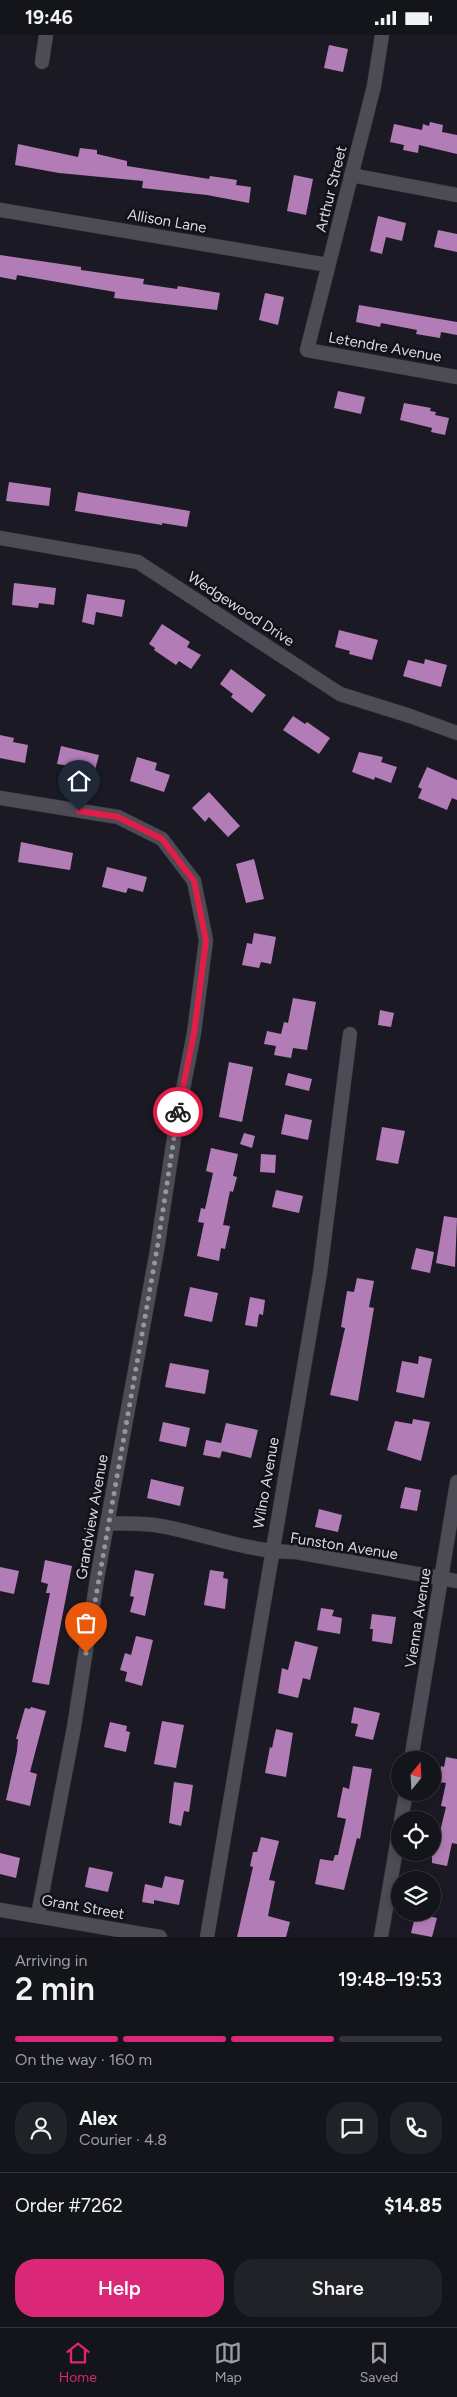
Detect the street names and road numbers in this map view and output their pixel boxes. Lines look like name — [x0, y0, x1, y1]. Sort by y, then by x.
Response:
street label: Arthur Street — [312, 144, 351, 234]
street label: Allison Lane — [126, 205, 208, 237]
street label: Letendre Avenue — [327, 328, 443, 366]
street label: Wedgewood Drive — [184, 568, 298, 650]
street label: Wilno Avenue — [249, 1436, 283, 1530]
street label: Grandview Avenue — [72, 1453, 112, 1581]
street label: Funston Avenue — [289, 1529, 399, 1563]
street label: Vienna Avenue — [401, 1567, 435, 1669]
street label: Grant Street — [40, 1891, 126, 1923]

